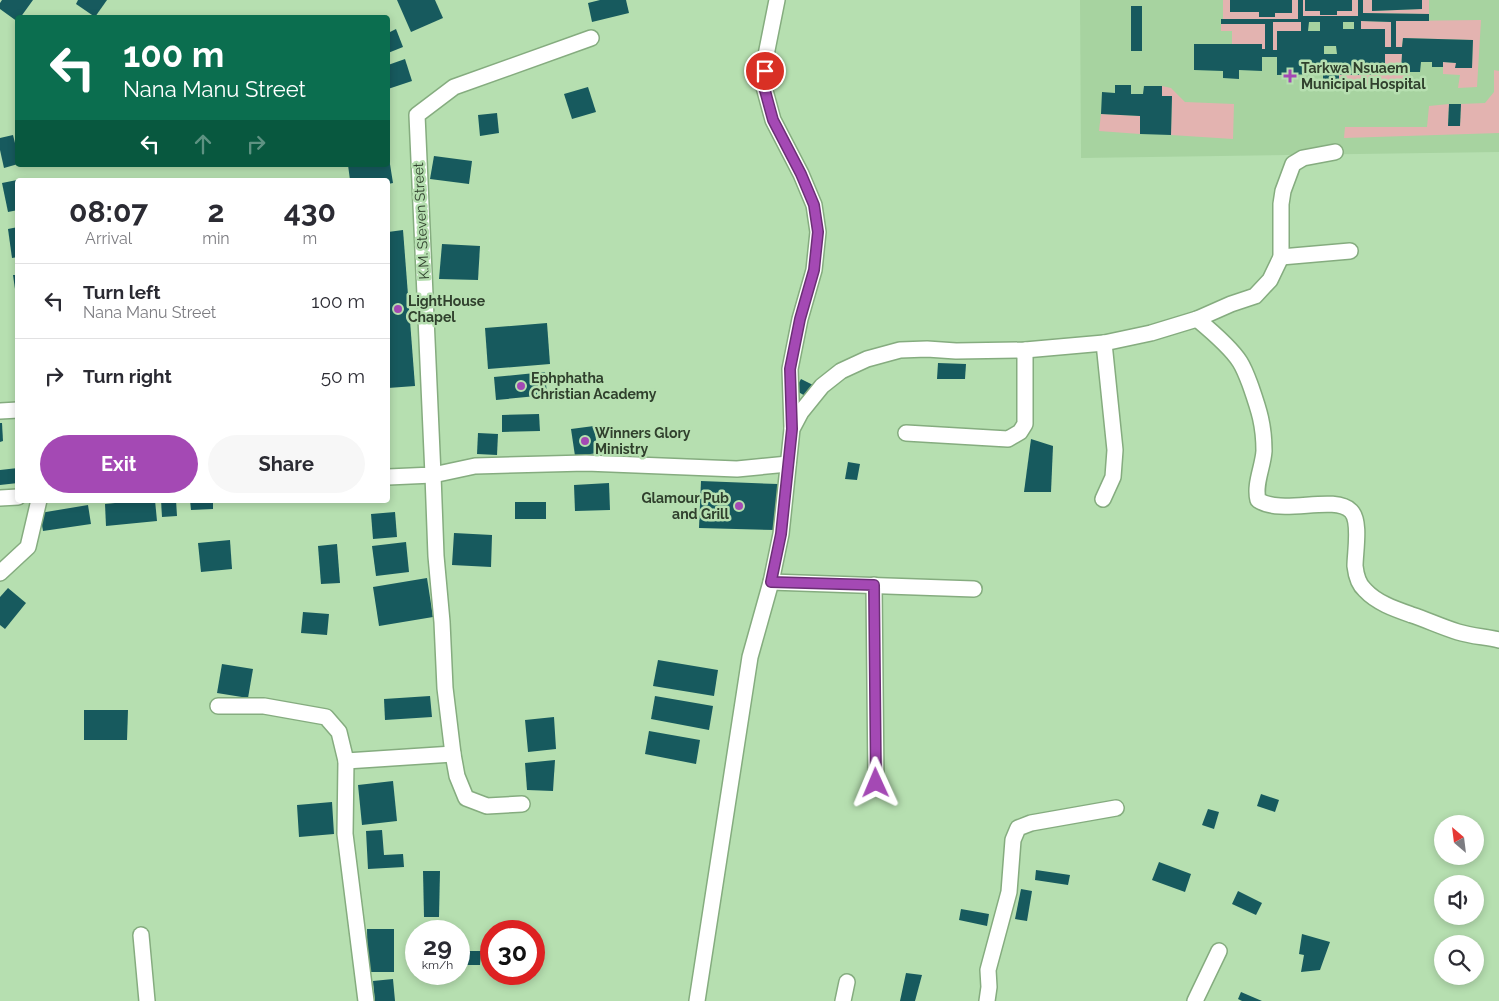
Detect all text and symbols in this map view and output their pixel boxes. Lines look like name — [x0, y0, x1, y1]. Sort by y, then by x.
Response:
text: 100 m — [123, 34, 224, 75]
icon: left — [40, 35, 105, 100]
pin — [744, 50, 786, 92]
icon: arrive — [751, 57, 779, 85]
place label: Tarkwa Nsuaem Municipal Hospital — [1301, 60, 1426, 92]
marker: Tarkwa Nsuaem Municipal Hospital — [1283, 69, 1297, 83]
text: Nana Manu Street — [123, 76, 306, 102]
icon: left — [136, 130, 164, 158]
icon: ahead — [189, 130, 217, 158]
icon: right — [242, 130, 270, 158]
street label: K.M. Steven Street — [410, 162, 432, 280]
text: 08:07 — [69, 194, 148, 229]
text: 2 — [207, 194, 224, 229]
text: 430 — [284, 194, 336, 229]
text: Arrival — [85, 229, 132, 248]
text: min — [202, 229, 230, 248]
text: m — [302, 229, 317, 248]
text: Turn left — [83, 281, 160, 303]
icon: left — [40, 287, 68, 315]
text: 100 m — [311, 290, 365, 312]
place label: LightHouse Chapel — [408, 293, 486, 325]
text: Nana Manu Street — [83, 303, 216, 322]
marker: LightHouse Chapel — [392, 303, 404, 315]
icon: right — [40, 362, 68, 390]
text: Turn right — [83, 365, 172, 387]
text: 50 m — [321, 365, 365, 387]
place label: Ephphatha Christian Academy — [531, 370, 657, 402]
marker: Ephphatha Christian Academy — [515, 380, 527, 392]
place label: Winners Glory Ministry — [595, 425, 691, 457]
button: Exit — [40, 435, 198, 493]
button: Share — [208, 435, 365, 493]
marker: Winners Glory Ministry — [579, 435, 591, 447]
place label: Glamour Pub and Grill — [641, 490, 730, 522]
marker: Glamour Pub and Grill — [733, 500, 745, 512]
position arrow — [849, 756, 901, 808]
north arrow — [1434, 815, 1484, 865]
map controls — [1434, 815, 1484, 985]
button: sound — [1434, 875, 1484, 925]
speed limit sign: 30 — [480, 920, 545, 985]
text: 29 — [423, 931, 452, 961]
button: search — [1434, 935, 1484, 985]
text: km/h — [422, 958, 453, 972]

